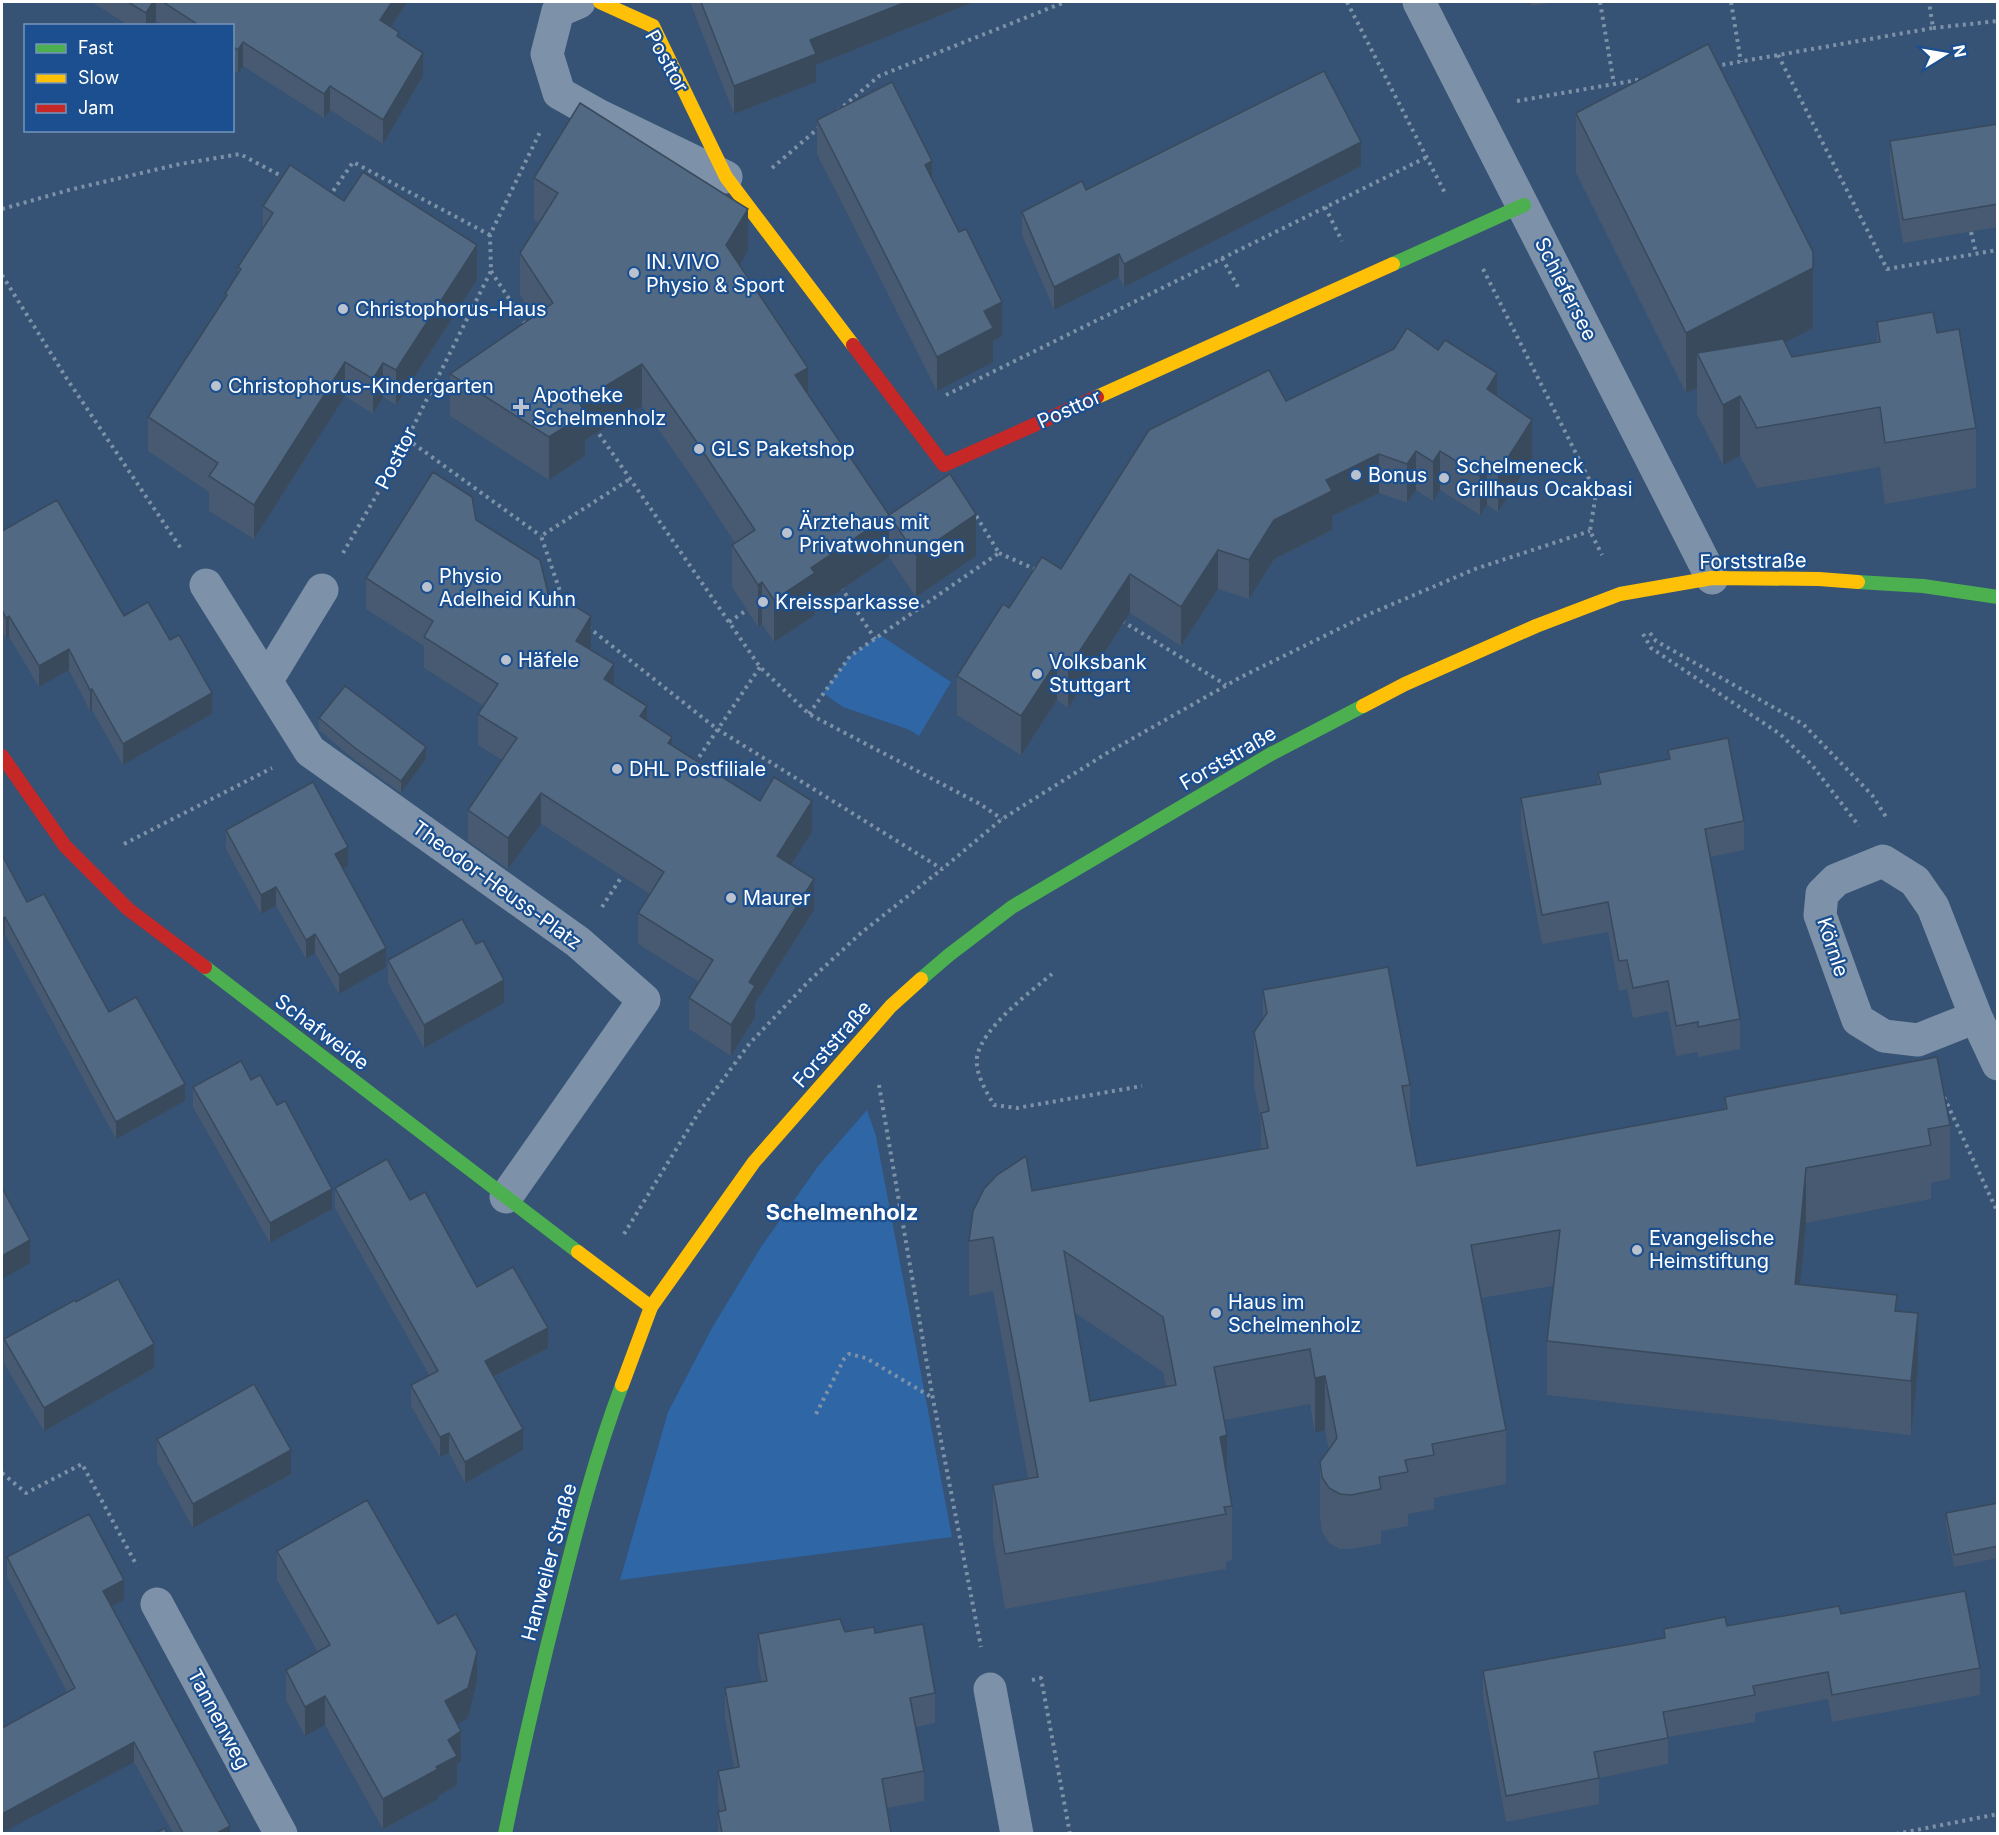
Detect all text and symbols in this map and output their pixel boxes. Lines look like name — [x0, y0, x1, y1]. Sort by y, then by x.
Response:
legend — [24, 24, 234, 132]
north arrow — [1915, 24, 1975, 84]
street label: Posttor — [640, 26, 694, 97]
text: Fast — [78, 37, 114, 58]
text: N — [1949, 43, 1971, 59]
text: Slow — [78, 67, 119, 88]
text: Jam — [78, 97, 114, 118]
street label: Schiefersee — [1530, 233, 1602, 345]
place label: IN.VIVO Physio & Sport — [646, 250, 785, 297]
marker: IN.VIVO Physio & Sport — [627, 266, 641, 280]
place label: Christophorus-Haus — [355, 297, 547, 321]
marker: Christophorus-Haus — [336, 302, 350, 316]
place label: Christophorus-Kindergarten — [228, 374, 494, 398]
marker: Christophorus-Kindergarten — [209, 379, 223, 393]
place label: Apotheke Schelmenholz — [533, 383, 666, 430]
street label: Posttor — [1033, 384, 1105, 434]
marker: Apotheke Schelmenholz — [514, 400, 528, 414]
street label: Posttor — [370, 422, 422, 493]
place label: GLS Paketshop — [711, 437, 855, 461]
marker: GLS Paketshop — [692, 442, 706, 456]
place label: Schelmeneck Grillhaus Ocakbasi — [1456, 454, 1633, 501]
place label: Bonus — [1368, 463, 1427, 487]
marker: Bonus — [1349, 468, 1363, 482]
marker: Schelmeneck Grillhaus Ocakbasi — [1437, 471, 1451, 485]
place label: Ärztehaus mit Privatwohnungen — [799, 510, 965, 557]
marker: Ärztehaus mit Privatwohnungen — [780, 526, 794, 540]
street label: Forststraße — [1699, 548, 1807, 574]
place label: Physio Adelheid Kuhn — [439, 564, 576, 611]
marker: Physio Adelheid Kuhn — [420, 580, 434, 594]
place label: Kreissparkasse — [775, 590, 920, 614]
marker: Kreissparkasse — [756, 595, 770, 609]
place label: Häfele — [518, 648, 579, 672]
place label: Volksbank Stuttgart — [1049, 650, 1147, 697]
marker: Häfele — [499, 653, 513, 667]
marker: Volksbank Stuttgart — [1030, 667, 1044, 681]
street label: Forststraße — [1176, 721, 1280, 795]
place label: DHL Postfiliale — [629, 757, 766, 781]
marker: DHL Postfiliale — [610, 762, 624, 776]
street label: Theodor-Heuss-Platz — [408, 815, 586, 955]
place label: Maurer — [743, 886, 811, 910]
marker: Maurer — [724, 891, 738, 905]
street label: Körnle — [1812, 914, 1854, 980]
street label: Schafweide — [270, 989, 374, 1075]
street label: Forststraße — [788, 996, 876, 1092]
district label: Schelmenholz — [766, 1199, 918, 1225]
place label: Evangelische Heimstiftung — [1649, 1226, 1774, 1273]
marker: Evangelische Heimstiftung — [1630, 1243, 1644, 1257]
place label: Haus im Schelmenholz — [1228, 1290, 1361, 1337]
marker: Haus im Schelmenholz — [1209, 1306, 1223, 1320]
street label: Hanweiler Straße — [516, 1481, 582, 1643]
street label: Tannenweg — [183, 1665, 255, 1773]

